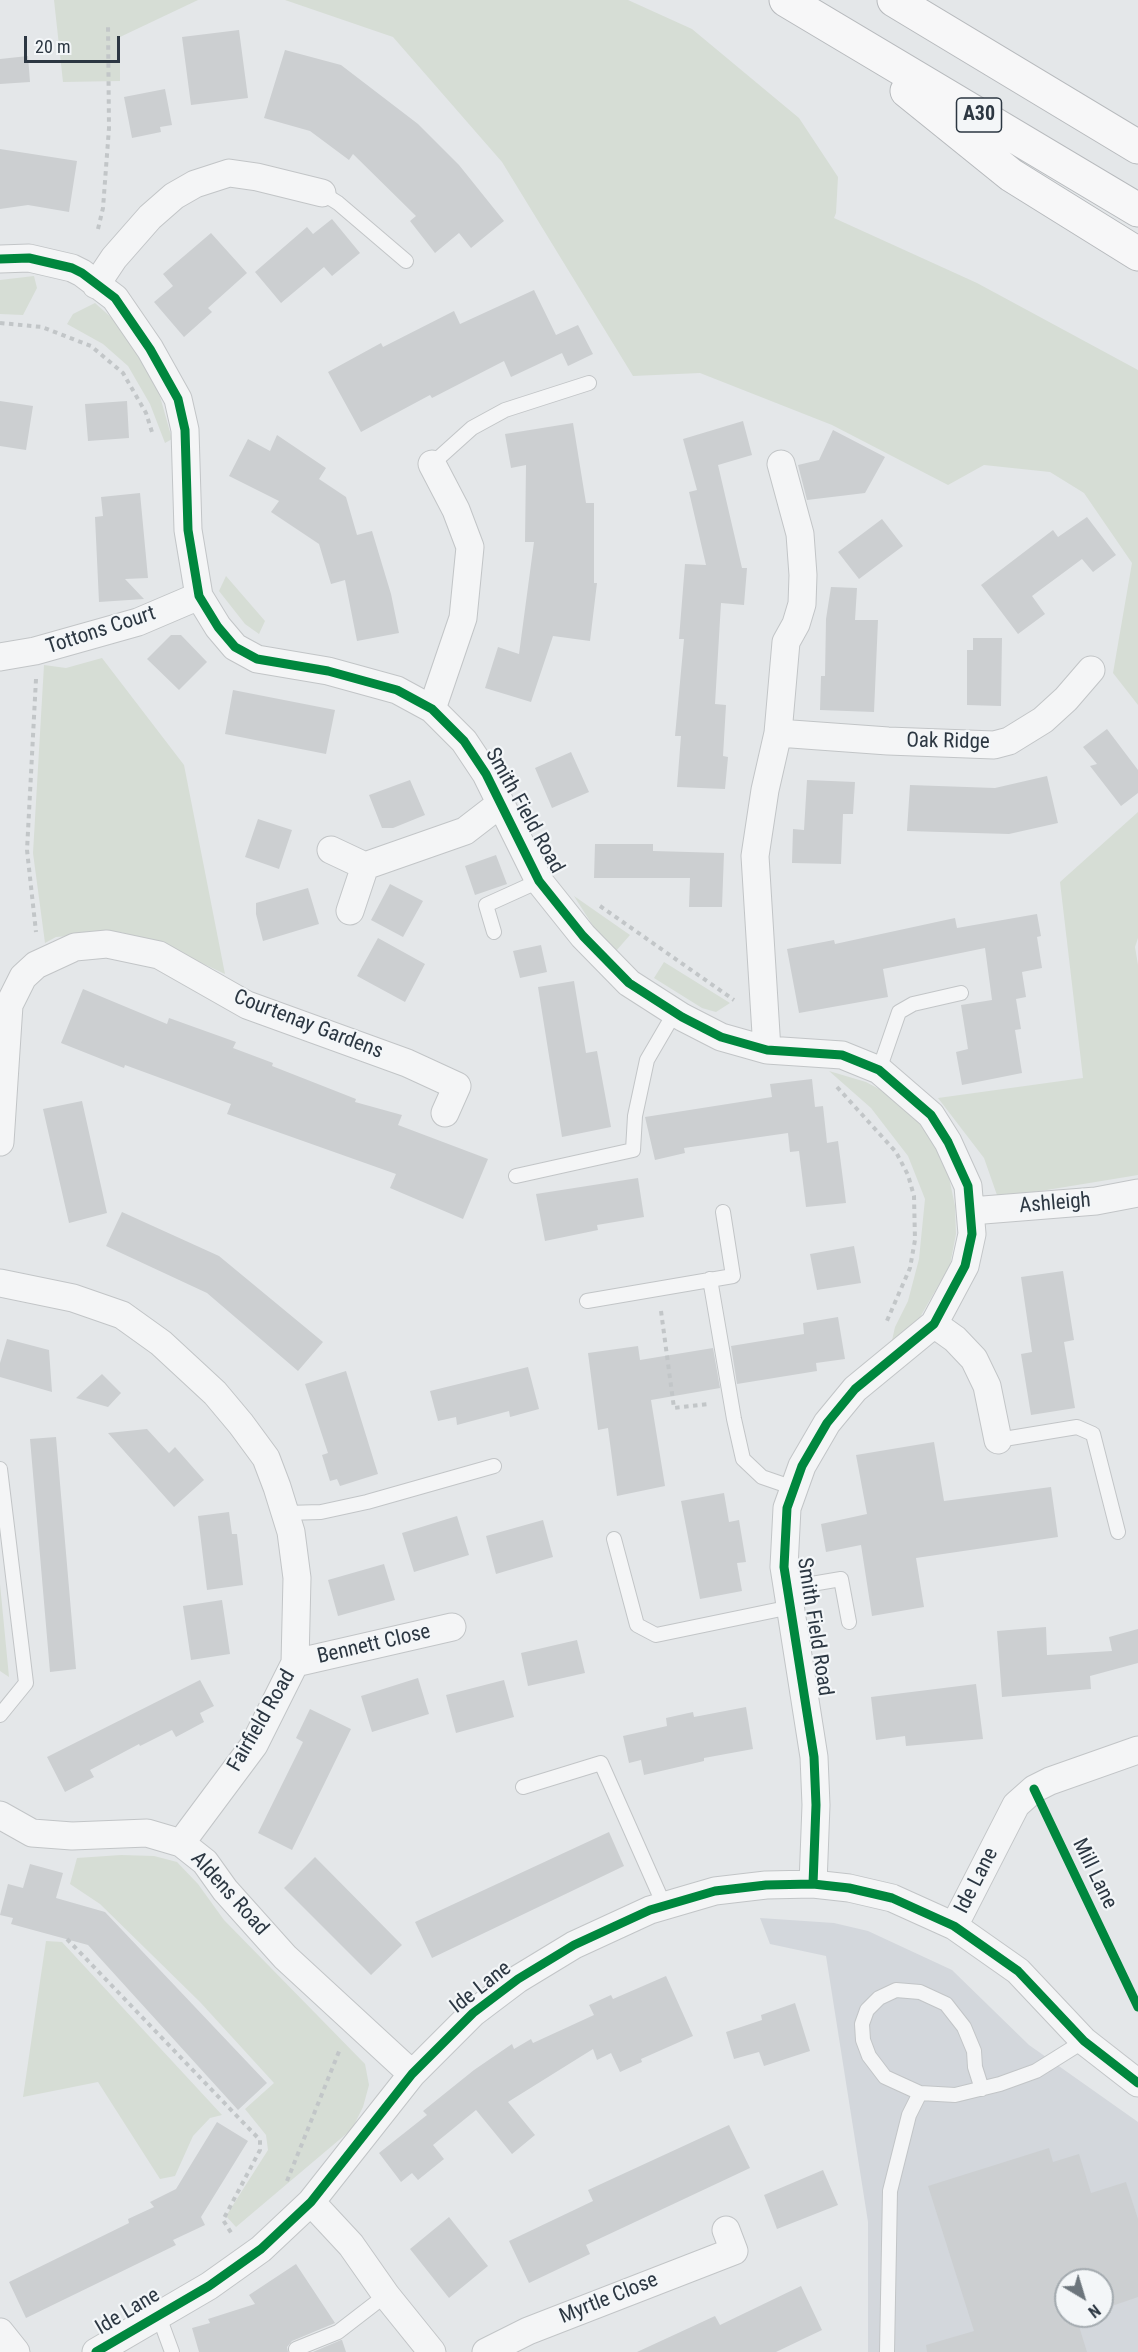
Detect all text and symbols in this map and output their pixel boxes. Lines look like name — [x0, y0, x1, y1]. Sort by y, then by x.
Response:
scale bar — [27, 24, 123, 62]
text: 20 m — [35, 36, 70, 57]
road number: A30 — [956, 98, 1002, 132]
street label: Tottons Court — [43, 601, 159, 661]
street label: Oak Ridge — [906, 729, 990, 755]
street label: Smith Field Road — [479, 744, 569, 878]
street label: Courtenay Gardens — [230, 985, 386, 1065]
street label: Ashleigh — [1018, 1188, 1092, 1220]
street label: Smith Field Road — [791, 1556, 837, 1698]
street label: Bennett Close — [315, 1620, 433, 1670]
street label: Fairfield Road — [223, 1666, 301, 1776]
street label: Mill Lane — [1066, 1835, 1122, 1913]
street label: Ide Lane — [950, 1844, 1004, 1918]
street label: Aldens Road — [185, 1847, 273, 1941]
street label: Ide Lane — [446, 1956, 516, 2020]
street label: Myrtle Close — [556, 2268, 662, 2330]
north arrow — [1054, 2268, 1114, 2328]
street label: Ide Lane — [91, 2283, 165, 2341]
text: N — [1084, 2300, 1104, 2321]

